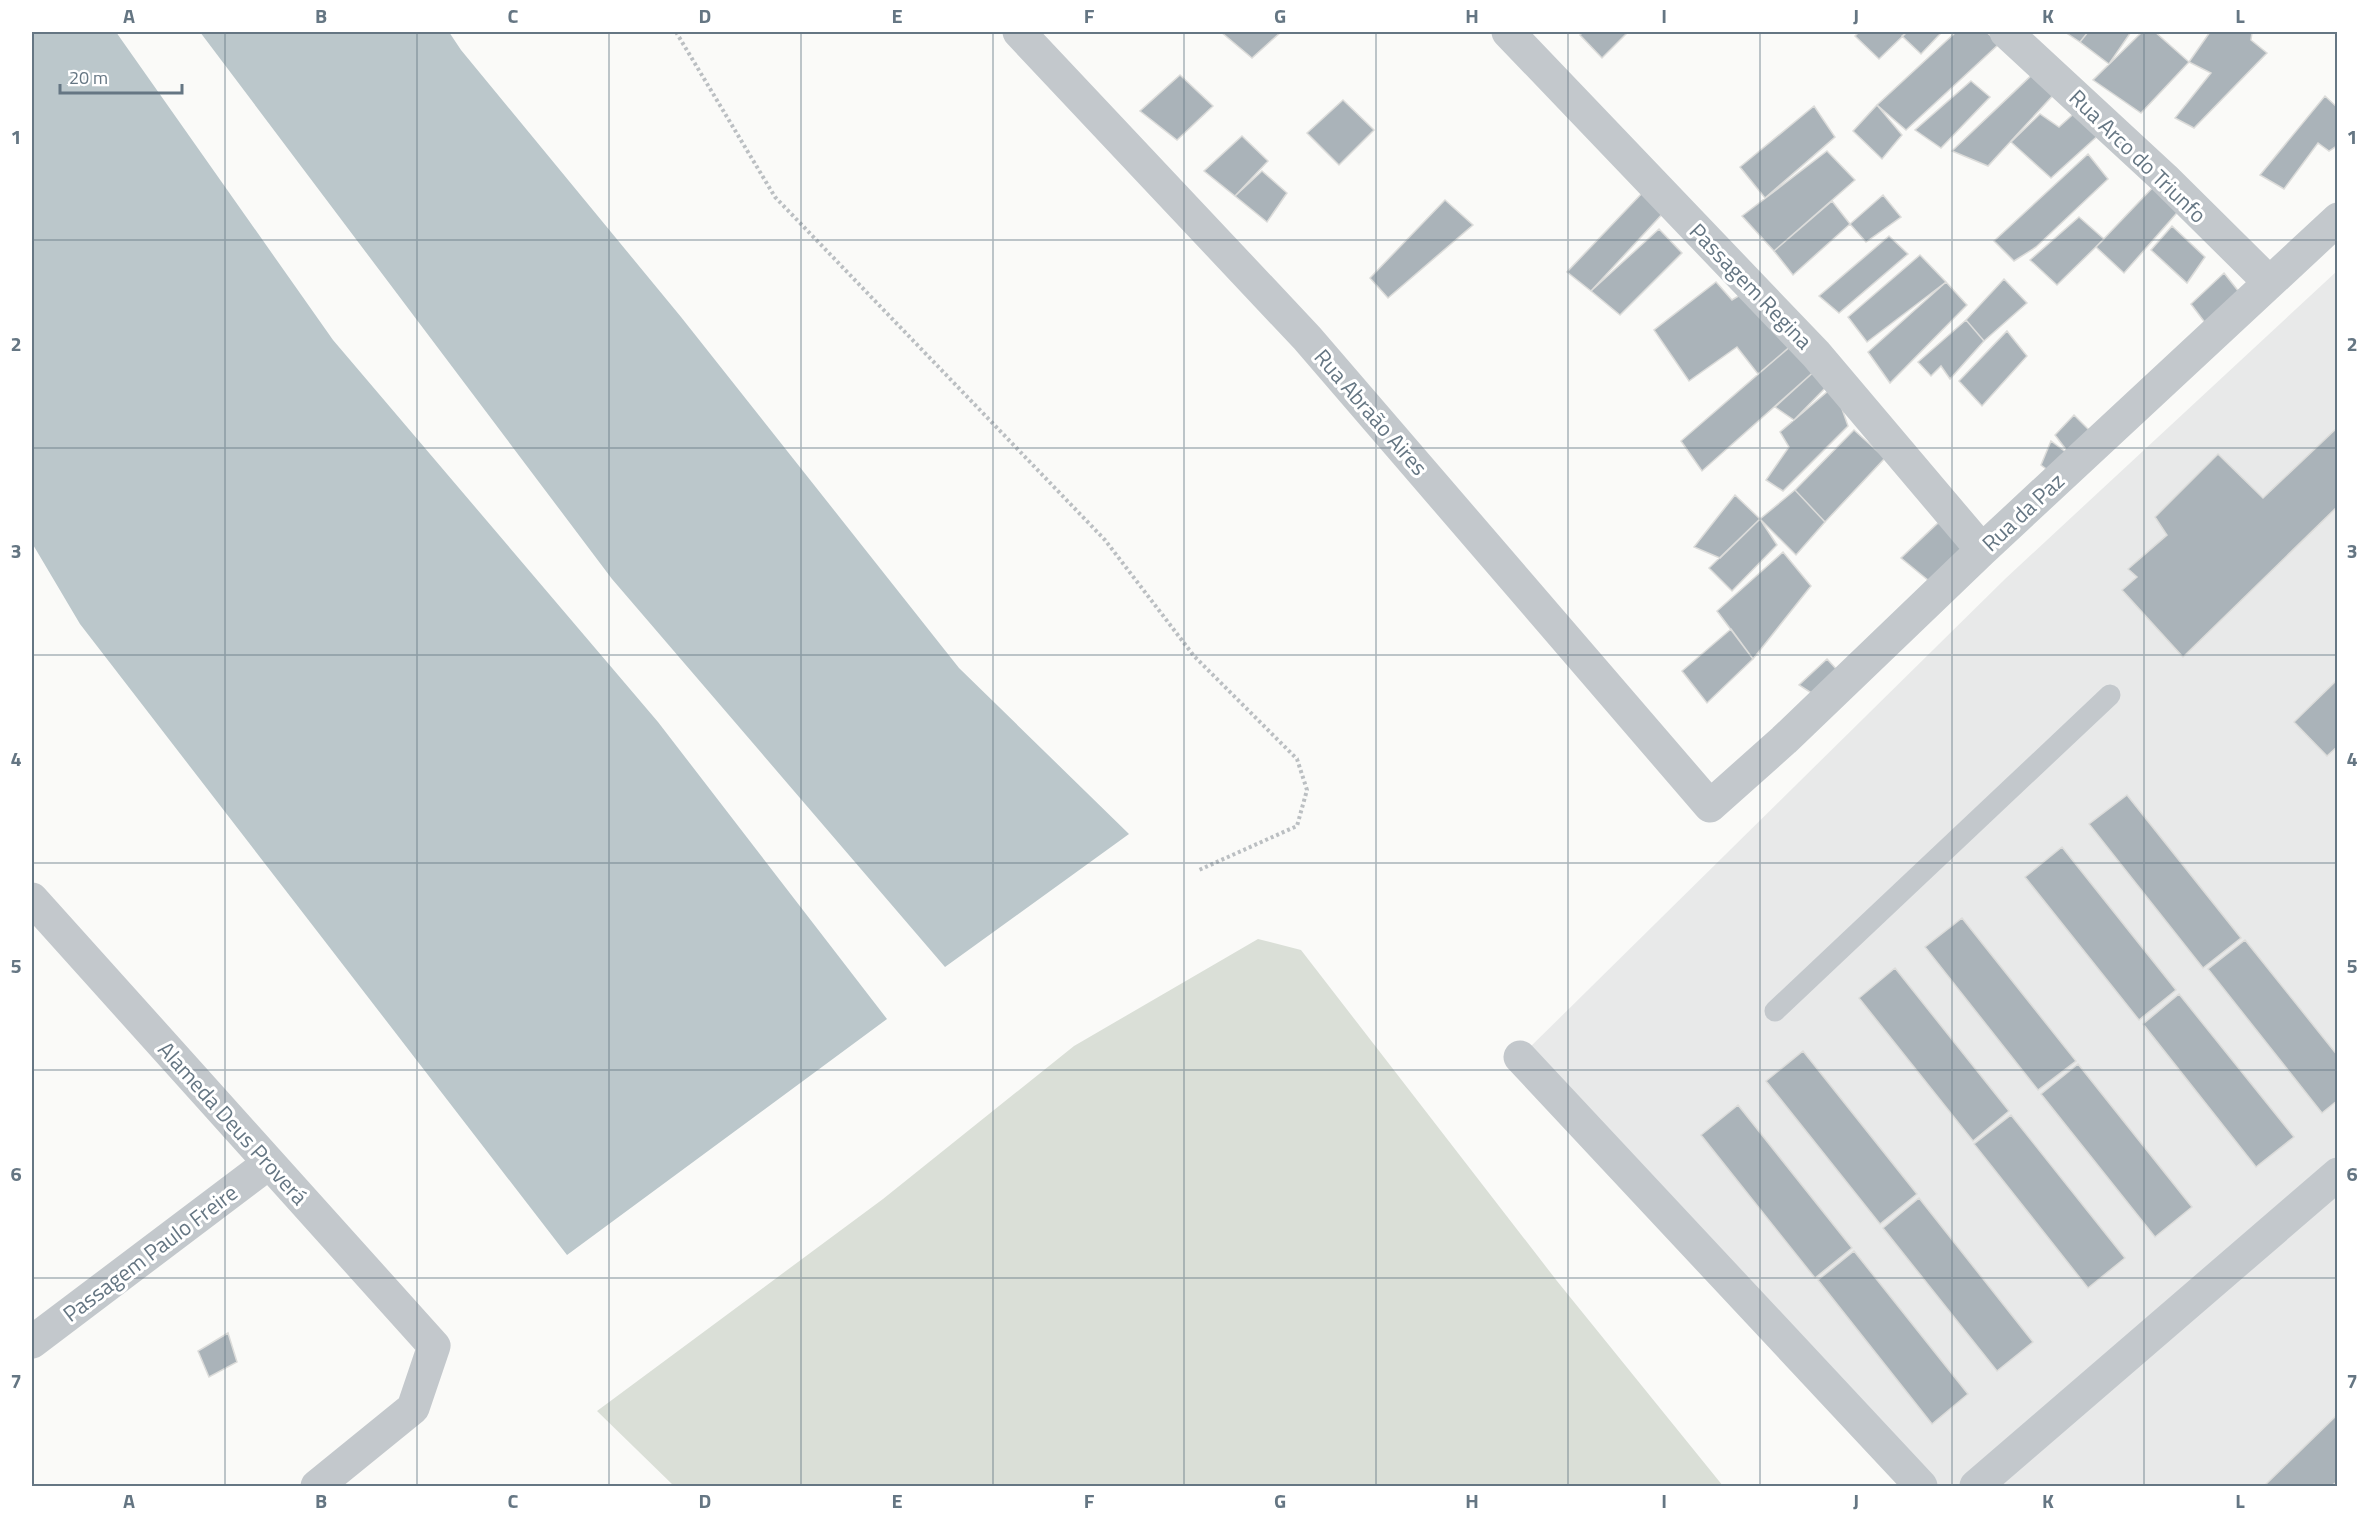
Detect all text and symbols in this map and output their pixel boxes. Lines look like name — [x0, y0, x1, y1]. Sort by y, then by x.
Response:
text: A — [123, 0, 135, 31]
text: B — [315, 0, 327, 31]
text: C — [508, 0, 519, 31]
text: D — [699, 0, 711, 31]
text: E — [891, 0, 903, 31]
text: F — [1084, 0, 1095, 31]
text: G — [1274, 0, 1286, 31]
text: H — [1465, 0, 1479, 31]
text: I — [1661, 0, 1667, 31]
text: J — [1853, 0, 1859, 31]
text: K — [2042, 0, 2054, 31]
text: L — [2235, 0, 2245, 31]
scale bar — [60, 57, 182, 95]
text: 20 m — [69, 64, 108, 91]
street label: Rua Arco do Triunfo — [2062, 81, 2214, 231]
text: 1 — [10, 121, 22, 152]
text: 1 — [2346, 121, 2358, 152]
street label: Passagem Regina — [1682, 215, 1820, 357]
text: 2 — [10, 328, 22, 359]
text: 2 — [2346, 328, 2358, 359]
street label: Rua Abraão Aires — [1306, 341, 1436, 483]
street label: Rua da Paz — [1974, 465, 2072, 559]
text: 3 — [10, 535, 22, 566]
text: 3 — [2346, 535, 2358, 566]
text: 4 — [10, 743, 22, 774]
text: 4 — [2346, 743, 2358, 774]
text: 5 — [10, 950, 22, 981]
text: 5 — [2346, 950, 2358, 981]
street label: Alameda Deus Proverá — [150, 1033, 316, 1213]
text: 6 — [10, 1158, 22, 1189]
text: 6 — [2346, 1158, 2358, 1189]
street label: Passagem Paulo Freire — [55, 1176, 245, 1330]
text: 7 — [10, 1365, 22, 1396]
text: 7 — [2346, 1365, 2358, 1396]
text: A — [123, 1485, 135, 1516]
text: B — [315, 1485, 327, 1516]
text: C — [508, 1485, 519, 1516]
text: D — [699, 1485, 711, 1516]
text: E — [891, 1485, 903, 1516]
text: F — [1084, 1485, 1095, 1516]
text: G — [1274, 1485, 1286, 1516]
text: H — [1465, 1485, 1479, 1516]
text: I — [1661, 1485, 1667, 1516]
text: J — [1853, 1485, 1859, 1516]
text: K — [2042, 1485, 2054, 1516]
text: L — [2235, 1485, 2245, 1516]

